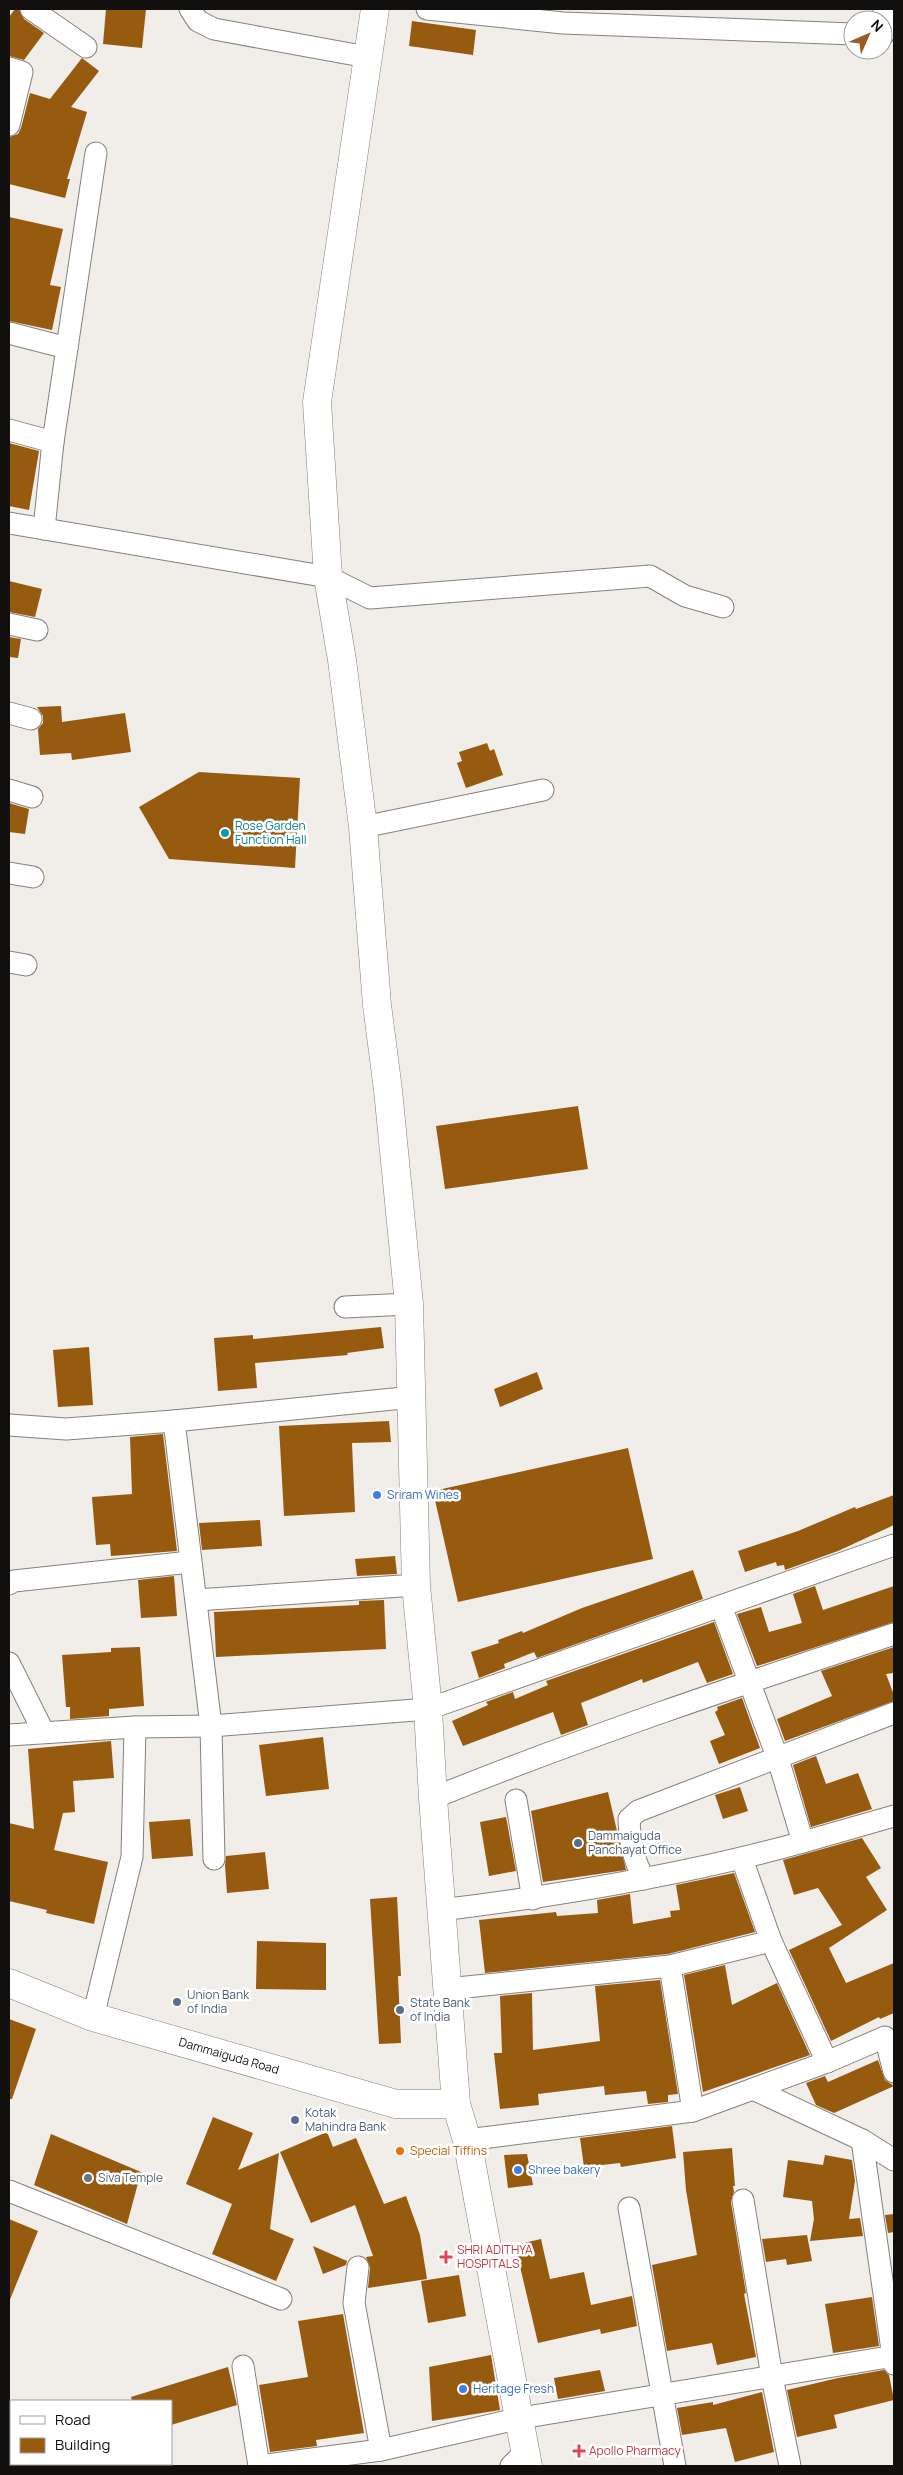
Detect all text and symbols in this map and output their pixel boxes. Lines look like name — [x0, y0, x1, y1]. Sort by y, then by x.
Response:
north arrow — [843, 10, 893, 60]
text: N — [867, 15, 888, 36]
place label: Rose Garden Function Hall — [235, 817, 307, 848]
marker: Rose Garden Function Hall — [219, 827, 231, 839]
place label: Sriram Wines — [387, 1486, 459, 1503]
marker: Sriram Wines — [371, 1489, 383, 1501]
place label: Dammaiguda Panchayat Office — [588, 1827, 682, 1858]
marker: Dammaiguda Panchayat Office — [572, 1837, 584, 1849]
place label: Union Bank of India — [187, 1986, 250, 2017]
place label: State Bank of India — [410, 1994, 471, 2025]
marker: Union Bank of India — [171, 1996, 183, 2008]
marker: State Bank of India — [394, 2004, 406, 2016]
street label: Dammaiguda Road — [177, 2033, 281, 2078]
place label: Kotak Mahindra Bank — [305, 2104, 387, 2135]
marker: Kotak Mahindra Bank — [289, 2114, 301, 2126]
place label: Special Tiffins — [410, 2142, 487, 2159]
marker: Special Tiffins — [394, 2145, 406, 2157]
place label: Shree bakery — [528, 2161, 601, 2178]
marker: Shree bakery — [512, 2164, 524, 2176]
place label: Siva Temple — [98, 2169, 163, 2186]
marker: Siva Temple — [82, 2172, 94, 2184]
place label: SHRI ADITHYA HOSPITALS — [457, 2241, 533, 2272]
marker: SHRI ADITHYA HOSPITALS — [439, 2250, 453, 2264]
place label: Heritage Fresh — [473, 2380, 554, 2397]
marker: Heritage Fresh — [457, 2383, 469, 2395]
legend — [10, 2400, 172, 2465]
text: Road — [55, 2409, 91, 2430]
text: Building — [55, 2434, 110, 2455]
place label: Apollo Pharmacy — [589, 2442, 682, 2459]
marker: Apollo Pharmacy — [573, 2445, 585, 2457]

